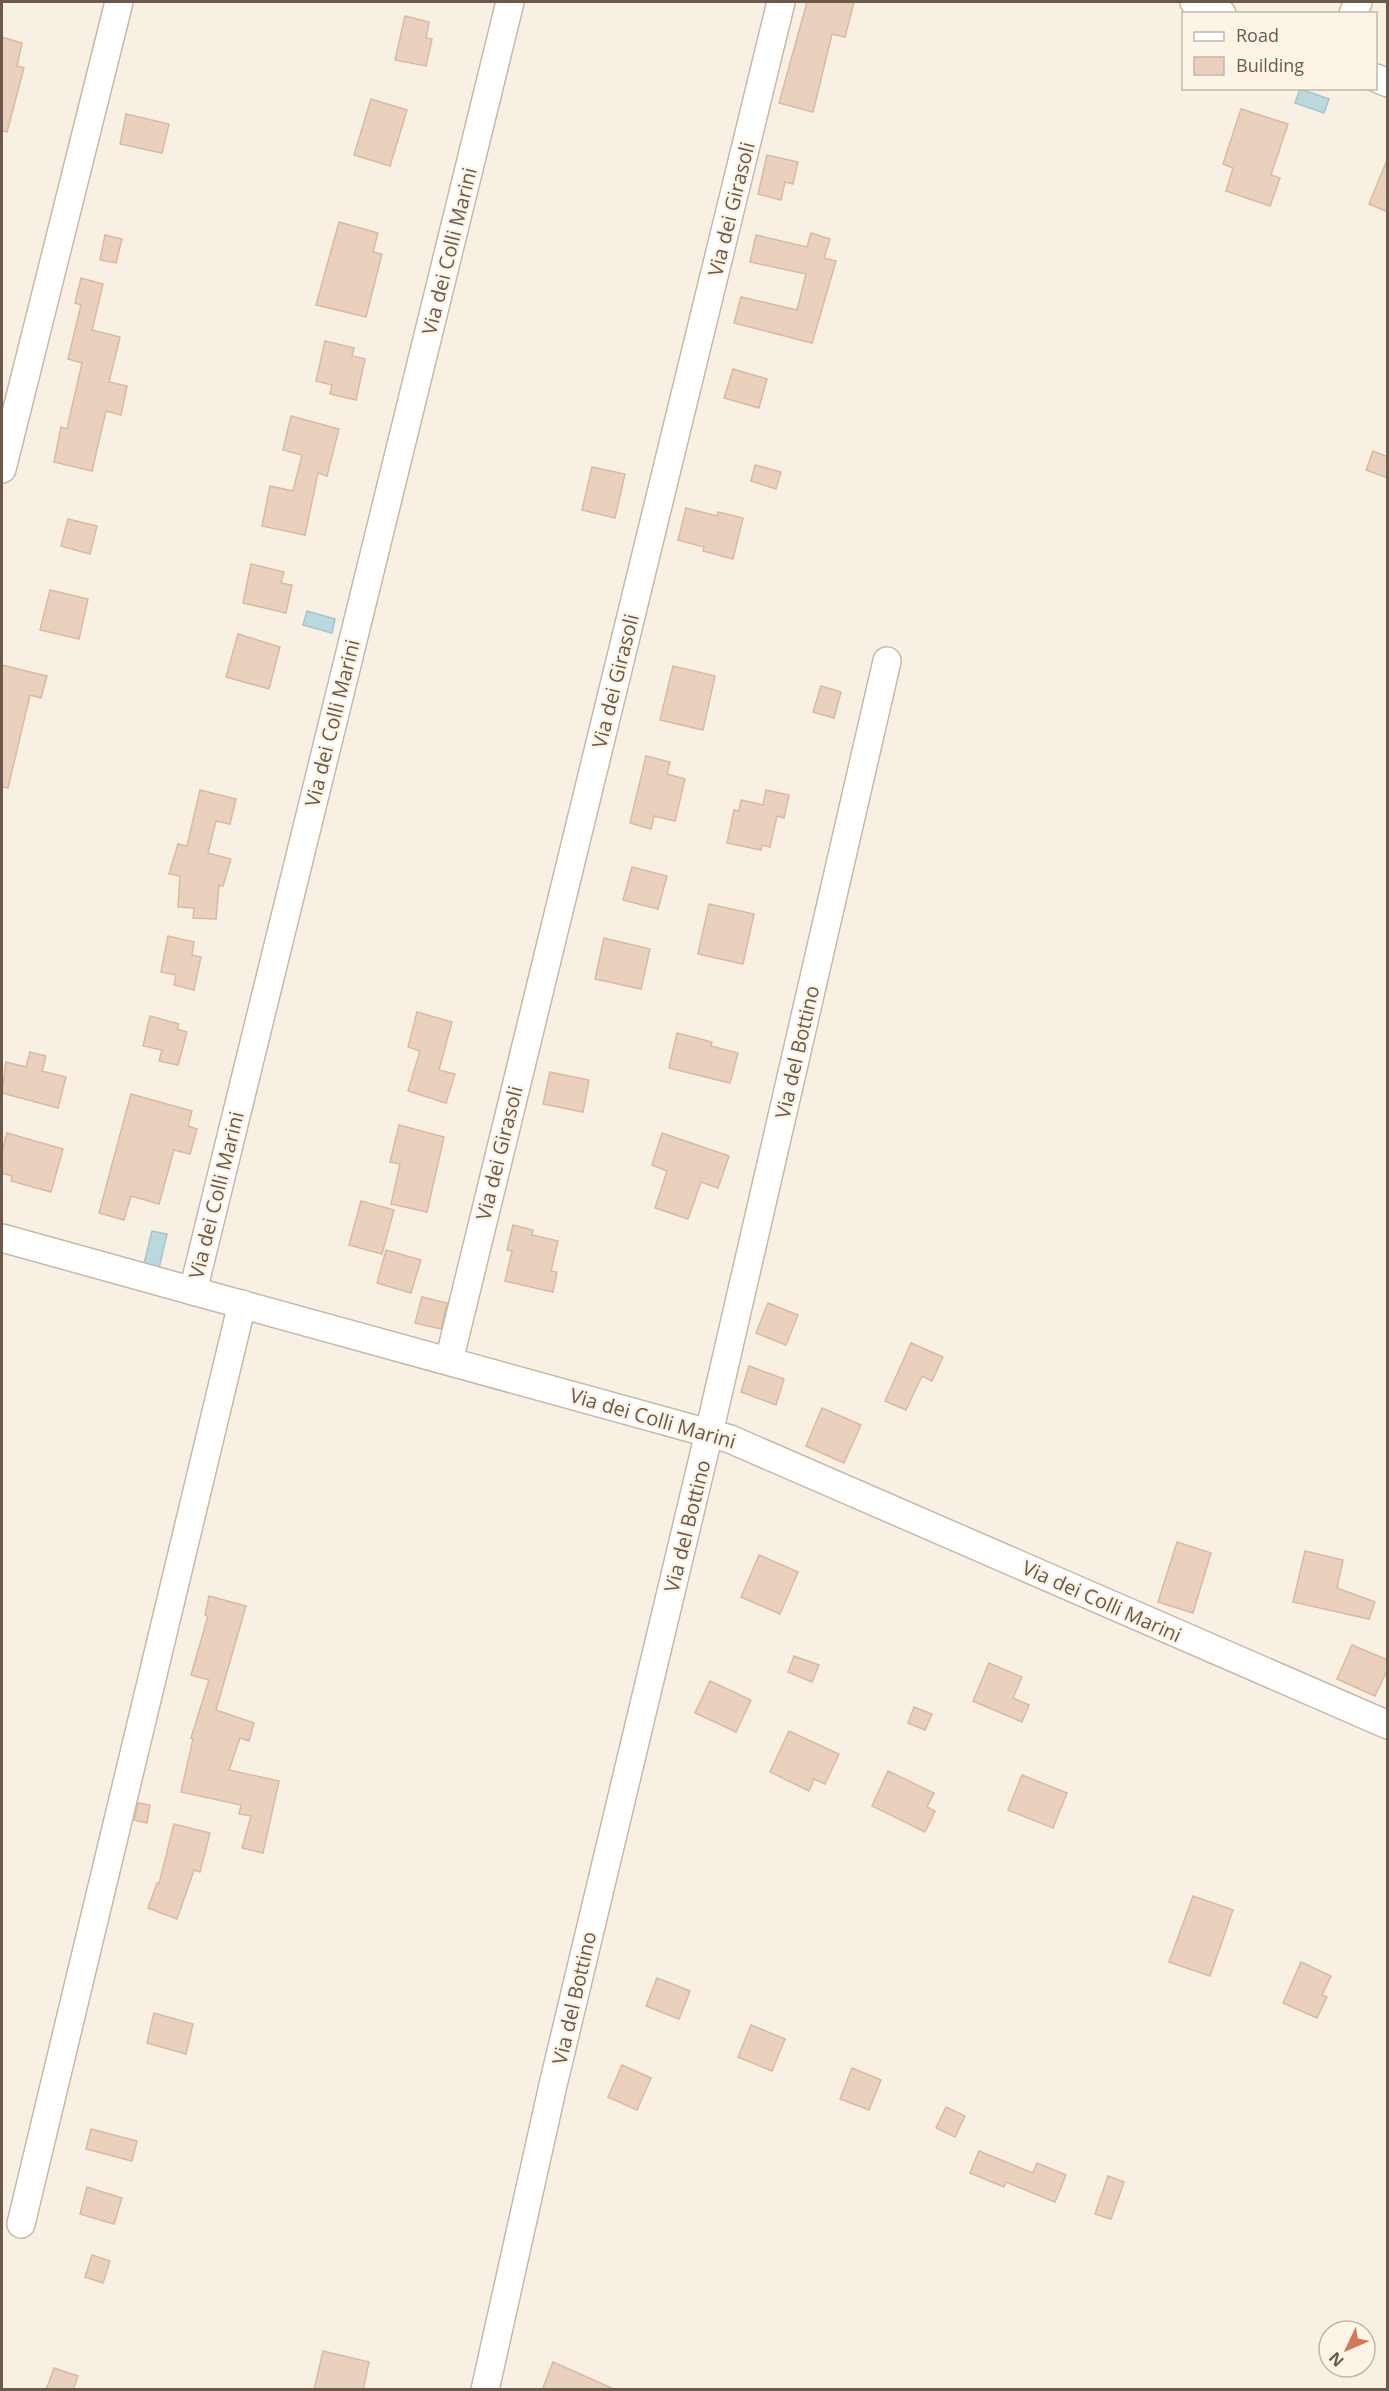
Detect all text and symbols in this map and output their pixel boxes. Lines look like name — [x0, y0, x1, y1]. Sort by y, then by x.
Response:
legend — [1182, 12, 1377, 90]
text: Road — [1236, 23, 1279, 47]
text: Building — [1236, 53, 1304, 77]
street label: Via dei Girasoli — [701, 139, 761, 279]
street label: Via dei Colli Marini — [415, 164, 483, 338]
street label: Via dei Girasoli — [585, 611, 645, 751]
street label: Via dei Colli Marini — [298, 636, 366, 810]
street label: Via del Bottino — [769, 983, 825, 1121]
street label: Via dei Girasoli — [469, 1083, 529, 1223]
street label: Via dei Colli Marini — [182, 1108, 250, 1282]
street label: Via dei Colli Marini — [567, 1381, 739, 1455]
street label: Via del Bottino — [658, 1457, 716, 1595]
street label: Via dei Colli Marini — [1018, 1554, 1186, 1648]
street label: Via del Bottino — [546, 1929, 602, 2067]
north arrow — [1317, 2319, 1377, 2379]
text: N — [1324, 2347, 1349, 2372]

